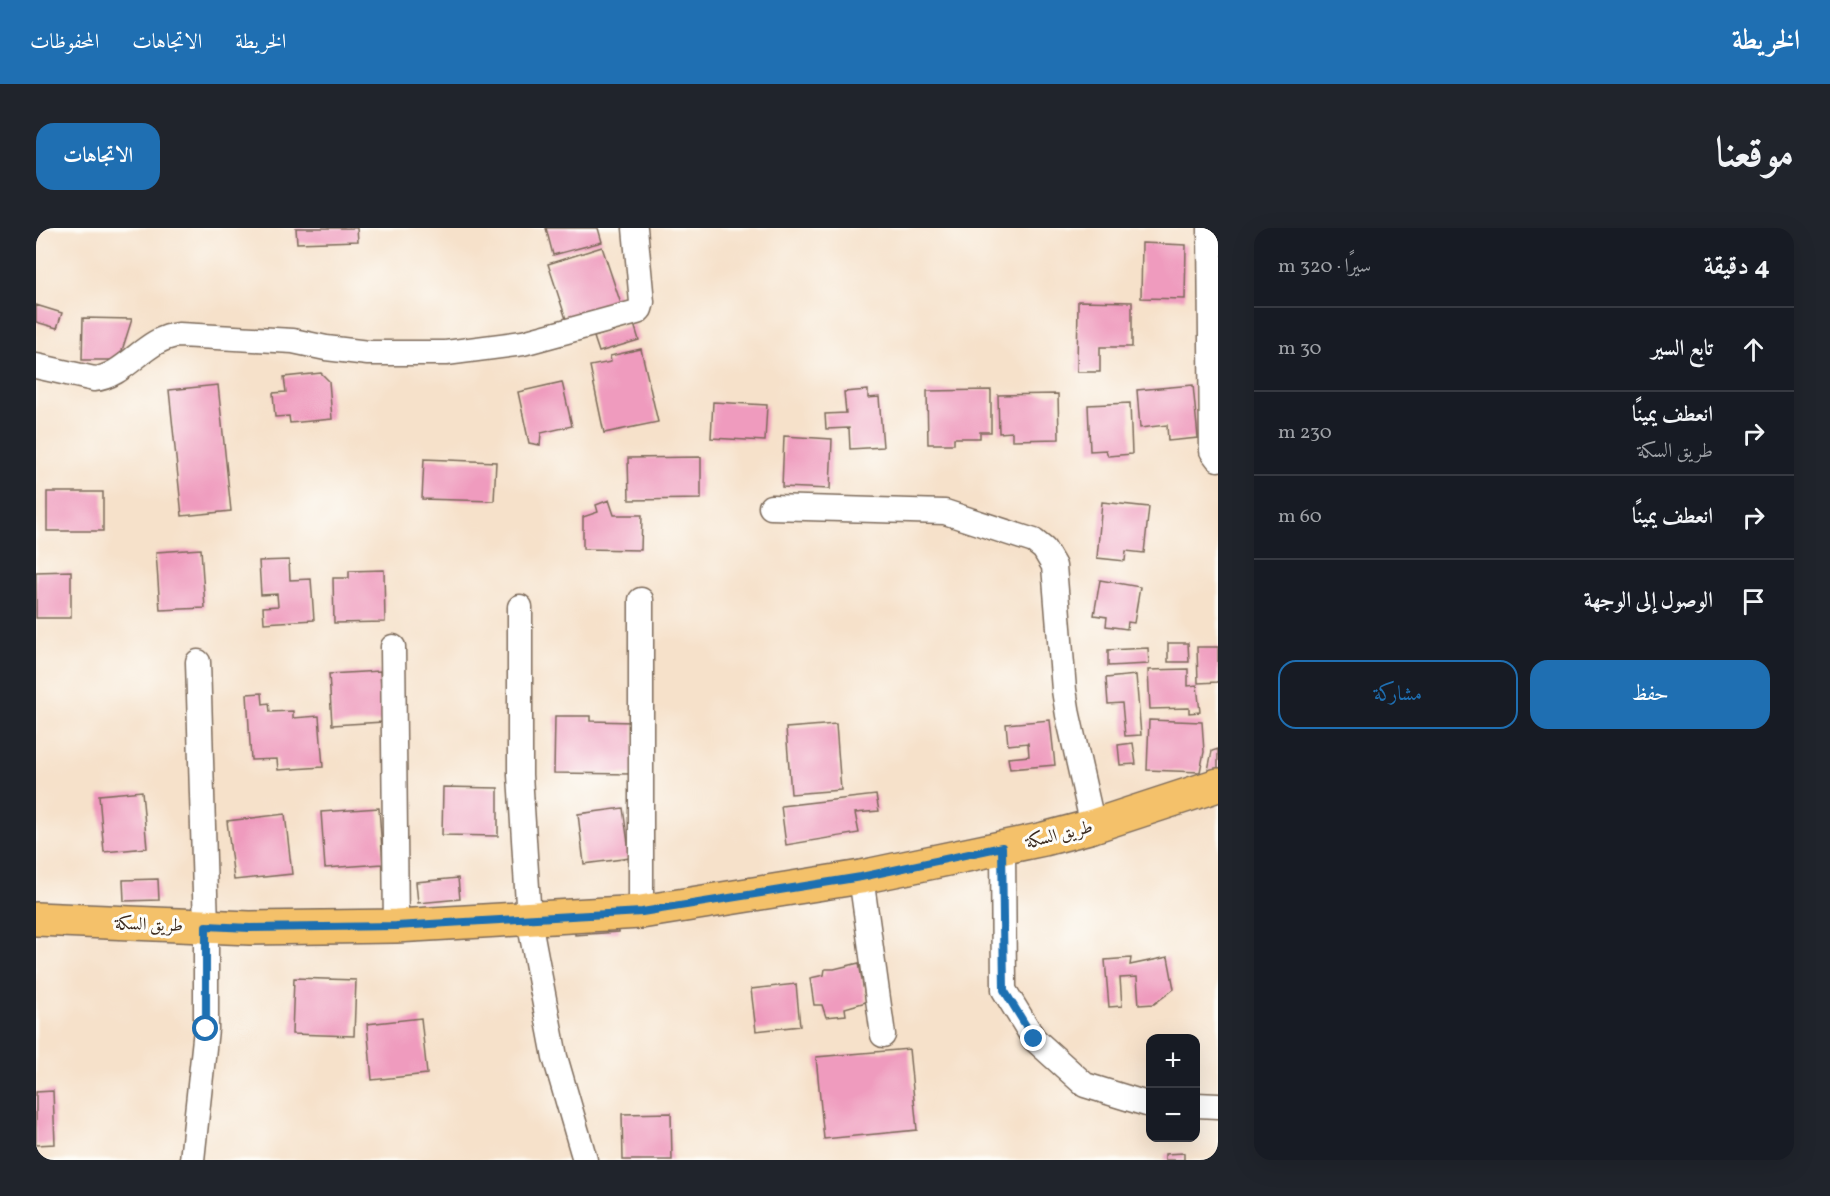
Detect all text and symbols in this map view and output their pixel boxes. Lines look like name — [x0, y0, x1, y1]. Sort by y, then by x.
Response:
text: الخريطة — [1732, 22, 1800, 61]
text: المحفوظات — [30, 28, 99, 57]
text: الاتجاهات — [132, 28, 202, 57]
text: الخريطة — [235, 28, 286, 57]
button: الاتجاهات — [36, 123, 160, 190]
text: موقعنا — [1716, 126, 1794, 185]
text: 4 دقيقة — [1704, 249, 1770, 285]
text: سيرًا · 320 m — [1278, 253, 1371, 281]
icon: ahead — [1737, 333, 1770, 366]
text: تابع السير — [1651, 334, 1713, 365]
text: 30 m — [1278, 335, 1322, 363]
text: انعطف يمينًا — [1632, 400, 1713, 431]
icon: right — [1737, 417, 1770, 450]
text: 230 m — [1278, 419, 1332, 447]
text: طريق السكة — [1637, 438, 1713, 466]
icon: right — [1737, 501, 1770, 534]
text: انعطف يمينًا — [1632, 502, 1713, 533]
text: 60 m — [1278, 503, 1322, 531]
icon: arrive — [1737, 585, 1770, 618]
text: الوصول إلى الوجهة — [1584, 586, 1713, 617]
button: مشاركة — [1278, 660, 1518, 729]
button: حفظ — [1530, 660, 1770, 729]
street label: طريق السكة — [1022, 815, 1095, 856]
street label: طريق السكة — [113, 912, 183, 939]
route start — [192, 1015, 218, 1041]
route end — [1020, 1025, 1046, 1051]
map controls — [1146, 1034, 1200, 1142]
button: + — [1146, 1034, 1200, 1088]
button: − — [1146, 1088, 1200, 1142]

